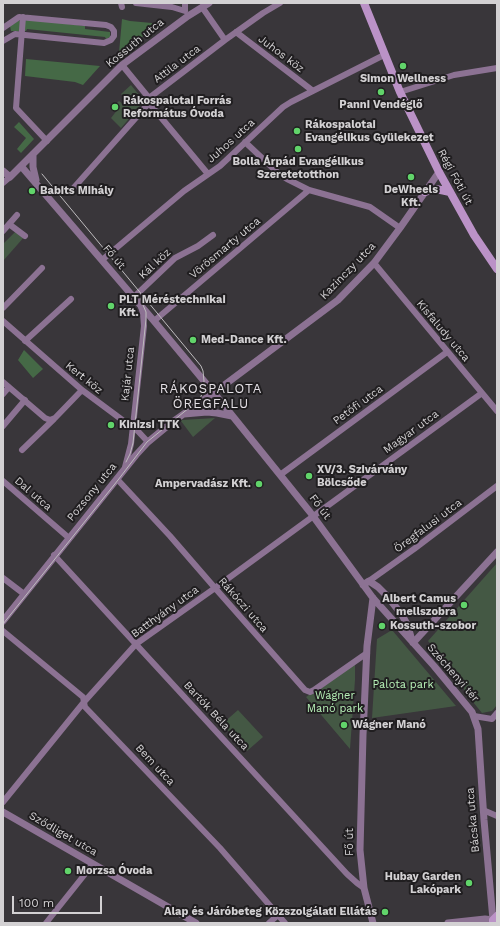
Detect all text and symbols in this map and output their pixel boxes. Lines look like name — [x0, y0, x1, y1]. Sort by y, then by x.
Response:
street label: Kossuth utca — [103, 16, 167, 70]
street label: Juhos köz — [255, 32, 307, 76]
street label: Attila utca — [151, 42, 203, 86]
marker: Simon Wellness — [398, 61, 408, 71]
place label: Simon Wellness — [360, 72, 446, 86]
marker: Panni Vendéglő — [376, 87, 386, 97]
place label: Rákospalotai Forrás Református Óvoda — [123, 94, 231, 120]
place label: Panni Vendéglő — [339, 98, 423, 112]
marker: Rákospalotai Forrás Református Óvoda — [110, 102, 120, 112]
street label: Juhos utca — [204, 116, 258, 166]
place label: Rákospalotai Evangélikus Gyülekezet — [305, 118, 434, 144]
marker: Rákospalotai Evangélikus Gyülekezet — [292, 126, 302, 136]
marker: Bolla Árpád Evangélikus Szeretetotthon — [293, 144, 303, 154]
street label: Régi Fóti út — [435, 147, 475, 207]
place label: Bolla Árpád Evangélikus Szeretetotthon — [232, 155, 364, 181]
marker: DeWheels Kft. — [406, 172, 416, 182]
place label: DeWheels Kft. — [384, 183, 438, 209]
place label: Babits Mihály — [40, 184, 114, 198]
marker: Babits Mihály — [27, 186, 37, 196]
street label: Vörösmarty utca — [187, 214, 263, 282]
street label: Kazinczy utca — [318, 240, 378, 302]
street label: Fő út — [100, 242, 128, 272]
street label: Kál köz — [136, 246, 174, 282]
place label: PLT Méréstechnikai Kft. — [119, 293, 226, 319]
street label: Kisfaludy utca — [413, 297, 473, 365]
marker: PLT Méréstechnikai Kft. — [106, 301, 116, 311]
place label: Med-Dance Kft. — [201, 333, 287, 347]
marker: Med-Dance Kft. — [188, 335, 198, 345]
street label: Kajár utca — [119, 346, 137, 402]
street label: Kert köz — [63, 359, 105, 397]
district label: RÁKOSPALOTA ÖREGFALU — [160, 381, 262, 412]
street label: Petőfi utca — [330, 382, 386, 428]
street label: Magyar utca — [381, 408, 441, 456]
place label: Kinizsi TTK — [119, 418, 180, 432]
marker: Kinizsi TTK — [106, 420, 116, 430]
street label: Pozsony utca — [64, 460, 120, 524]
place label: XV/3. Szivárvány Bölcsőde — [317, 463, 407, 489]
marker: XV/3. Szivárvány Bölcsőde — [304, 471, 314, 481]
street label: Dal utca — [12, 474, 54, 514]
place label: Ampervadász Kft. — [155, 477, 251, 491]
marker: Ampervadász Kft. — [254, 479, 264, 489]
street label: Fő út — [306, 492, 334, 522]
street label: Öregfalusi utca — [392, 496, 464, 556]
street label: Rákóczi utca — [215, 575, 271, 635]
street label: Batthyány utca — [129, 583, 201, 641]
place label: Albert Camus mellszobra — [382, 592, 456, 618]
marker: Albert Camus mellszobra — [459, 600, 469, 610]
place label: Kossuth-szobor — [390, 619, 476, 633]
marker: Kossuth-szobor — [377, 621, 387, 631]
street label: Széchenyi tér — [424, 641, 482, 705]
park label: Palota park — [372, 678, 434, 692]
street label: Bartók Béla utca — [181, 679, 251, 753]
park label: Wágner Manó park — [307, 689, 363, 715]
place label: Wágner Manó — [352, 718, 426, 732]
marker: Wágner Manó — [339, 720, 349, 730]
street label: Bem utca — [133, 742, 177, 788]
street label: Bácska utca — [464, 787, 482, 853]
street label: Sződliget utca — [26, 809, 100, 859]
street label: Fő út — [343, 828, 357, 856]
place label: Morzsa Óvoda — [76, 864, 152, 878]
marker: Morzsa Óvoda — [63, 866, 73, 876]
place label: Hubay Garden Lakópark — [385, 870, 461, 896]
marker: Hubay Garden Lakópark — [464, 878, 474, 888]
scale bar — [14, 888, 104, 914]
text: 100 m — [19, 896, 54, 910]
place label: Alap és Járóbeteg Közszolgálati Ellátás — [164, 905, 377, 919]
marker: Alap és Járóbeteg Közszolgálati Ellátás — [380, 907, 390, 917]

